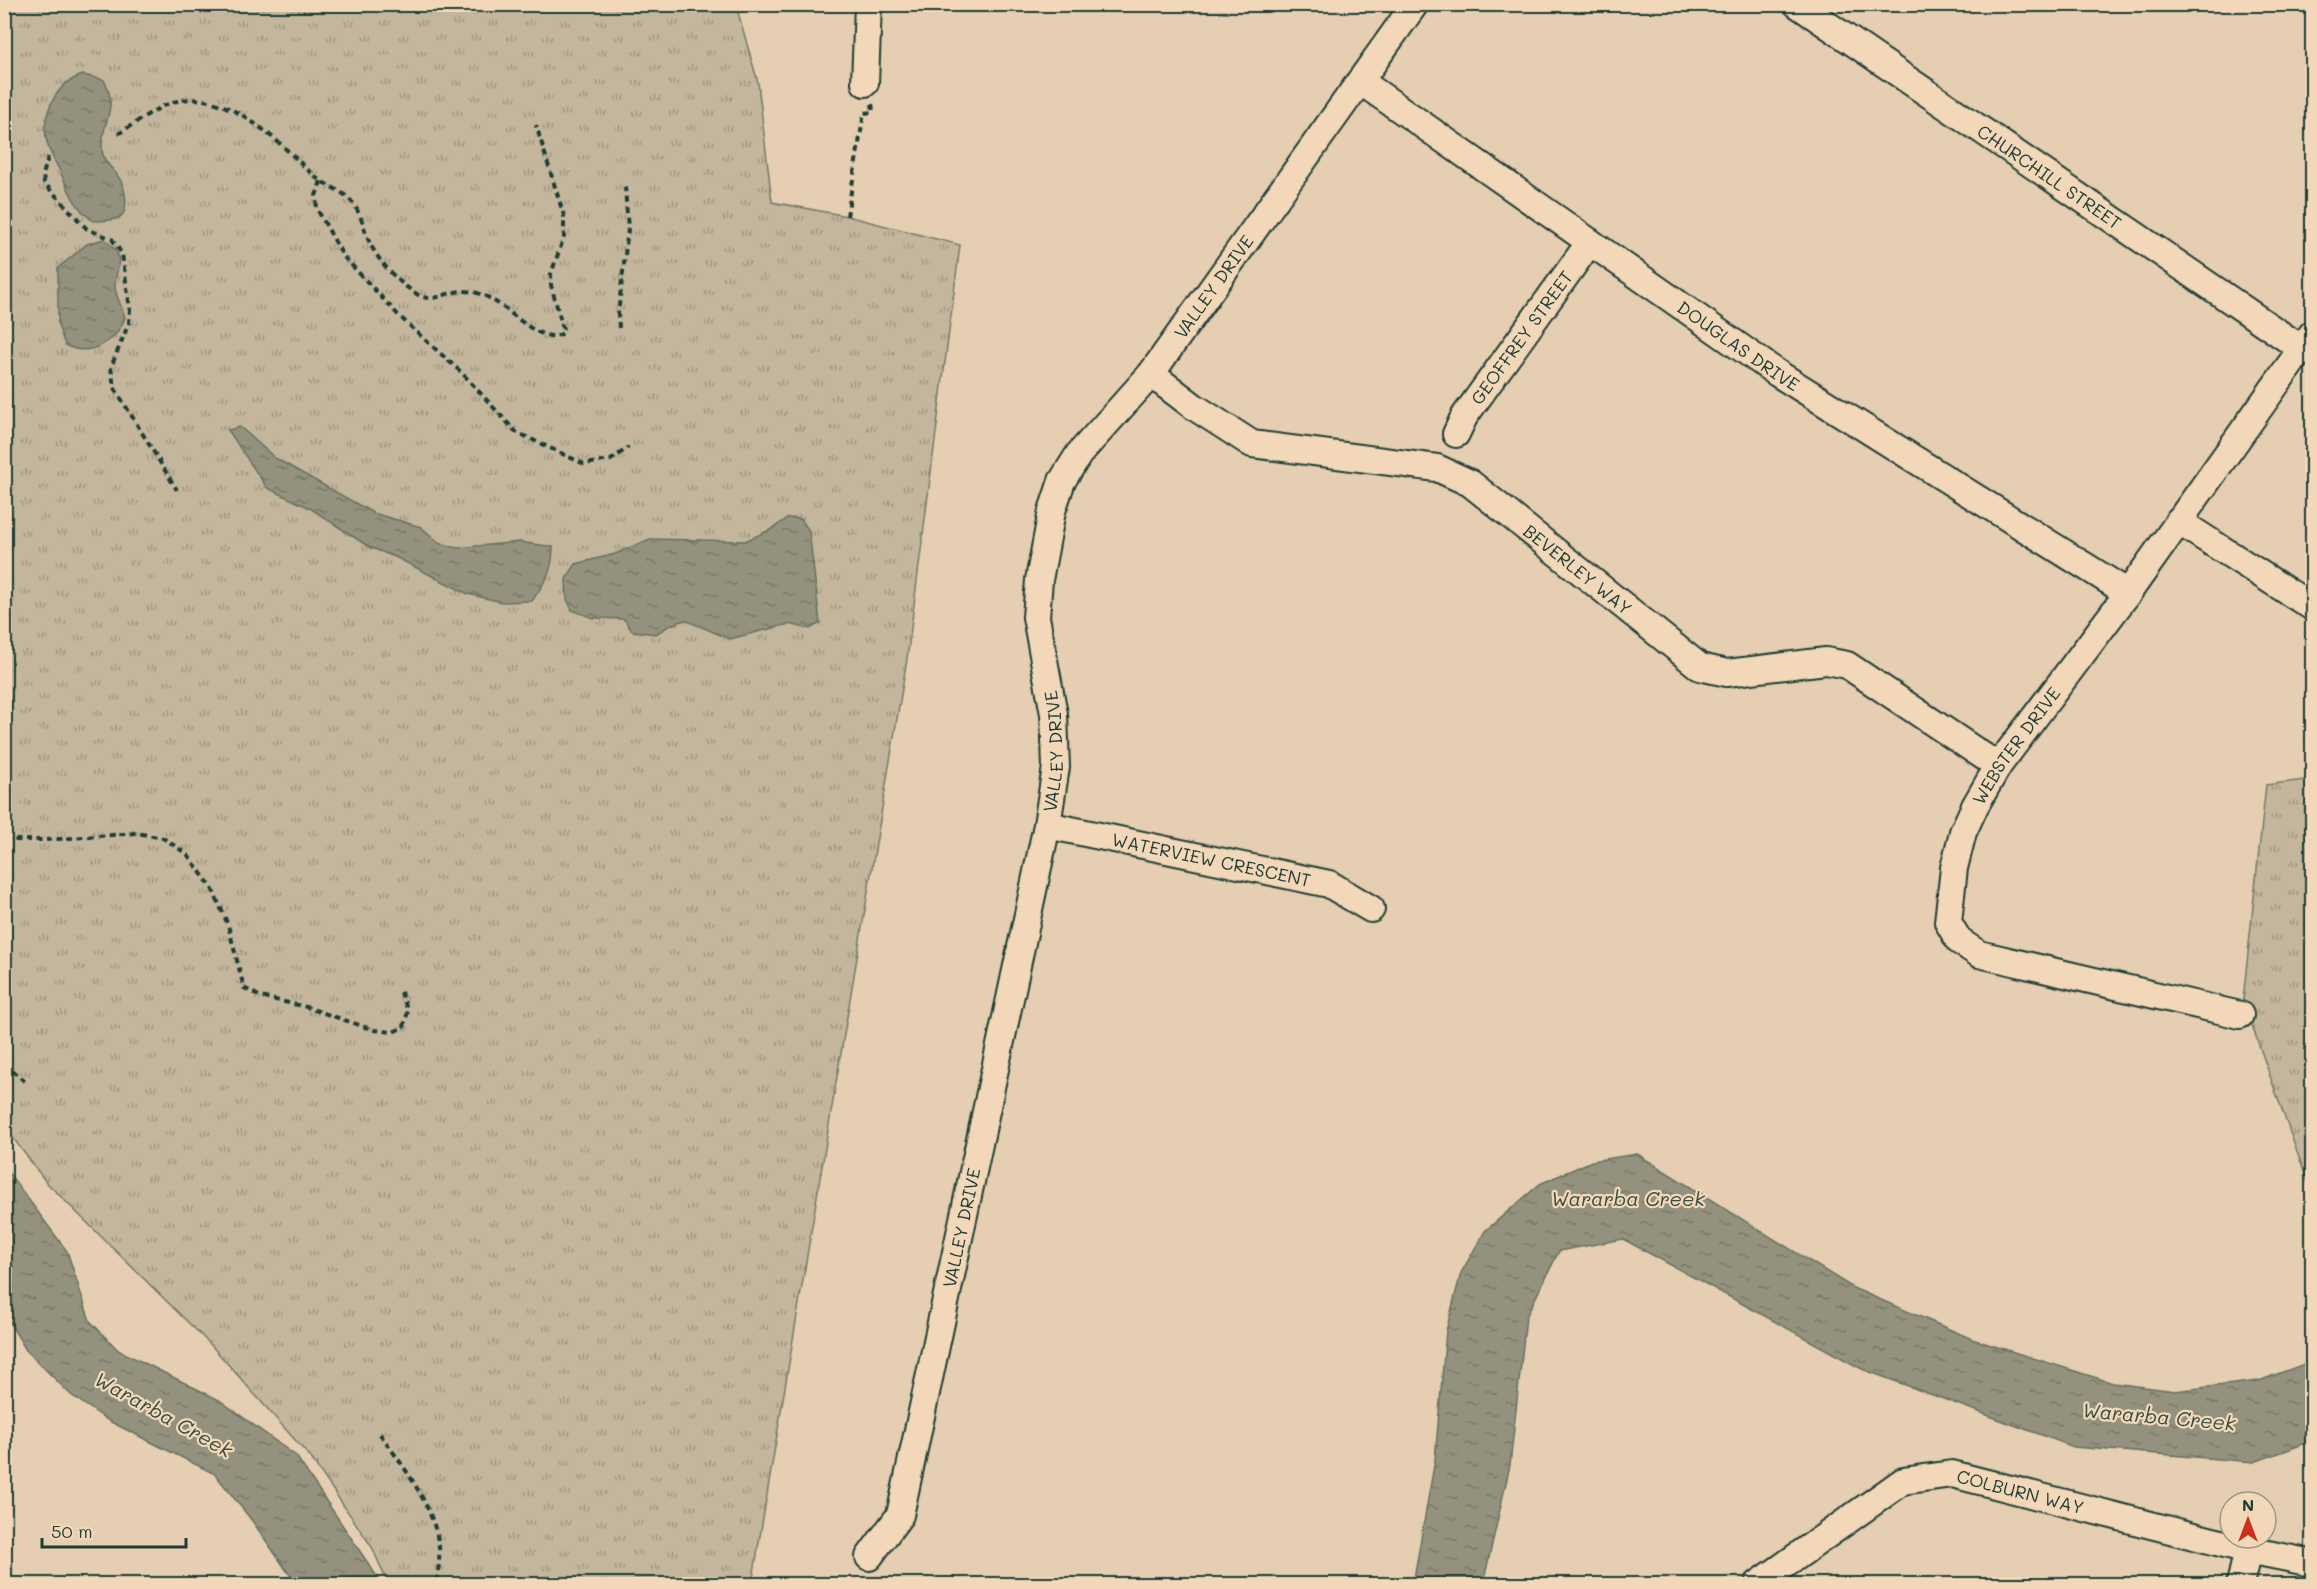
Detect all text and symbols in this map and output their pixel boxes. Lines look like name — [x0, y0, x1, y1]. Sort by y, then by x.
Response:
street label: CHURCHILL STREET — [1973, 119, 2127, 234]
street label: VALLEY DRIVE — [1168, 230, 1259, 343]
street label: GEOFFREY STREET — [1465, 265, 1578, 409]
street label: DOUGLAS DRIVE — [1673, 295, 1804, 396]
street label: BEVERLEY WAY — [1519, 519, 1637, 620]
street label: WEBSTER DRIVE — [1966, 682, 2065, 809]
street label: VALLEY DRIVE — [1037, 689, 1068, 814]
street label: WATERVIEW CRESCENT — [1110, 827, 1313, 892]
street label: VALLEY DRIVE — [937, 1166, 986, 1290]
water label: Wararba Creek — [1551, 1185, 1705, 1211]
water label: Wararba Creek — [90, 1365, 238, 1463]
water label: Wararba Creek — [2081, 1396, 2237, 1436]
street label: COLBURN WAY — [1954, 1464, 2087, 1519]
north arrow — [2218, 1490, 2278, 1550]
text: N — [2242, 1494, 2254, 1515]
scale bar — [42, 1511, 186, 1549]
text: 50 m — [51, 1519, 93, 1543]

